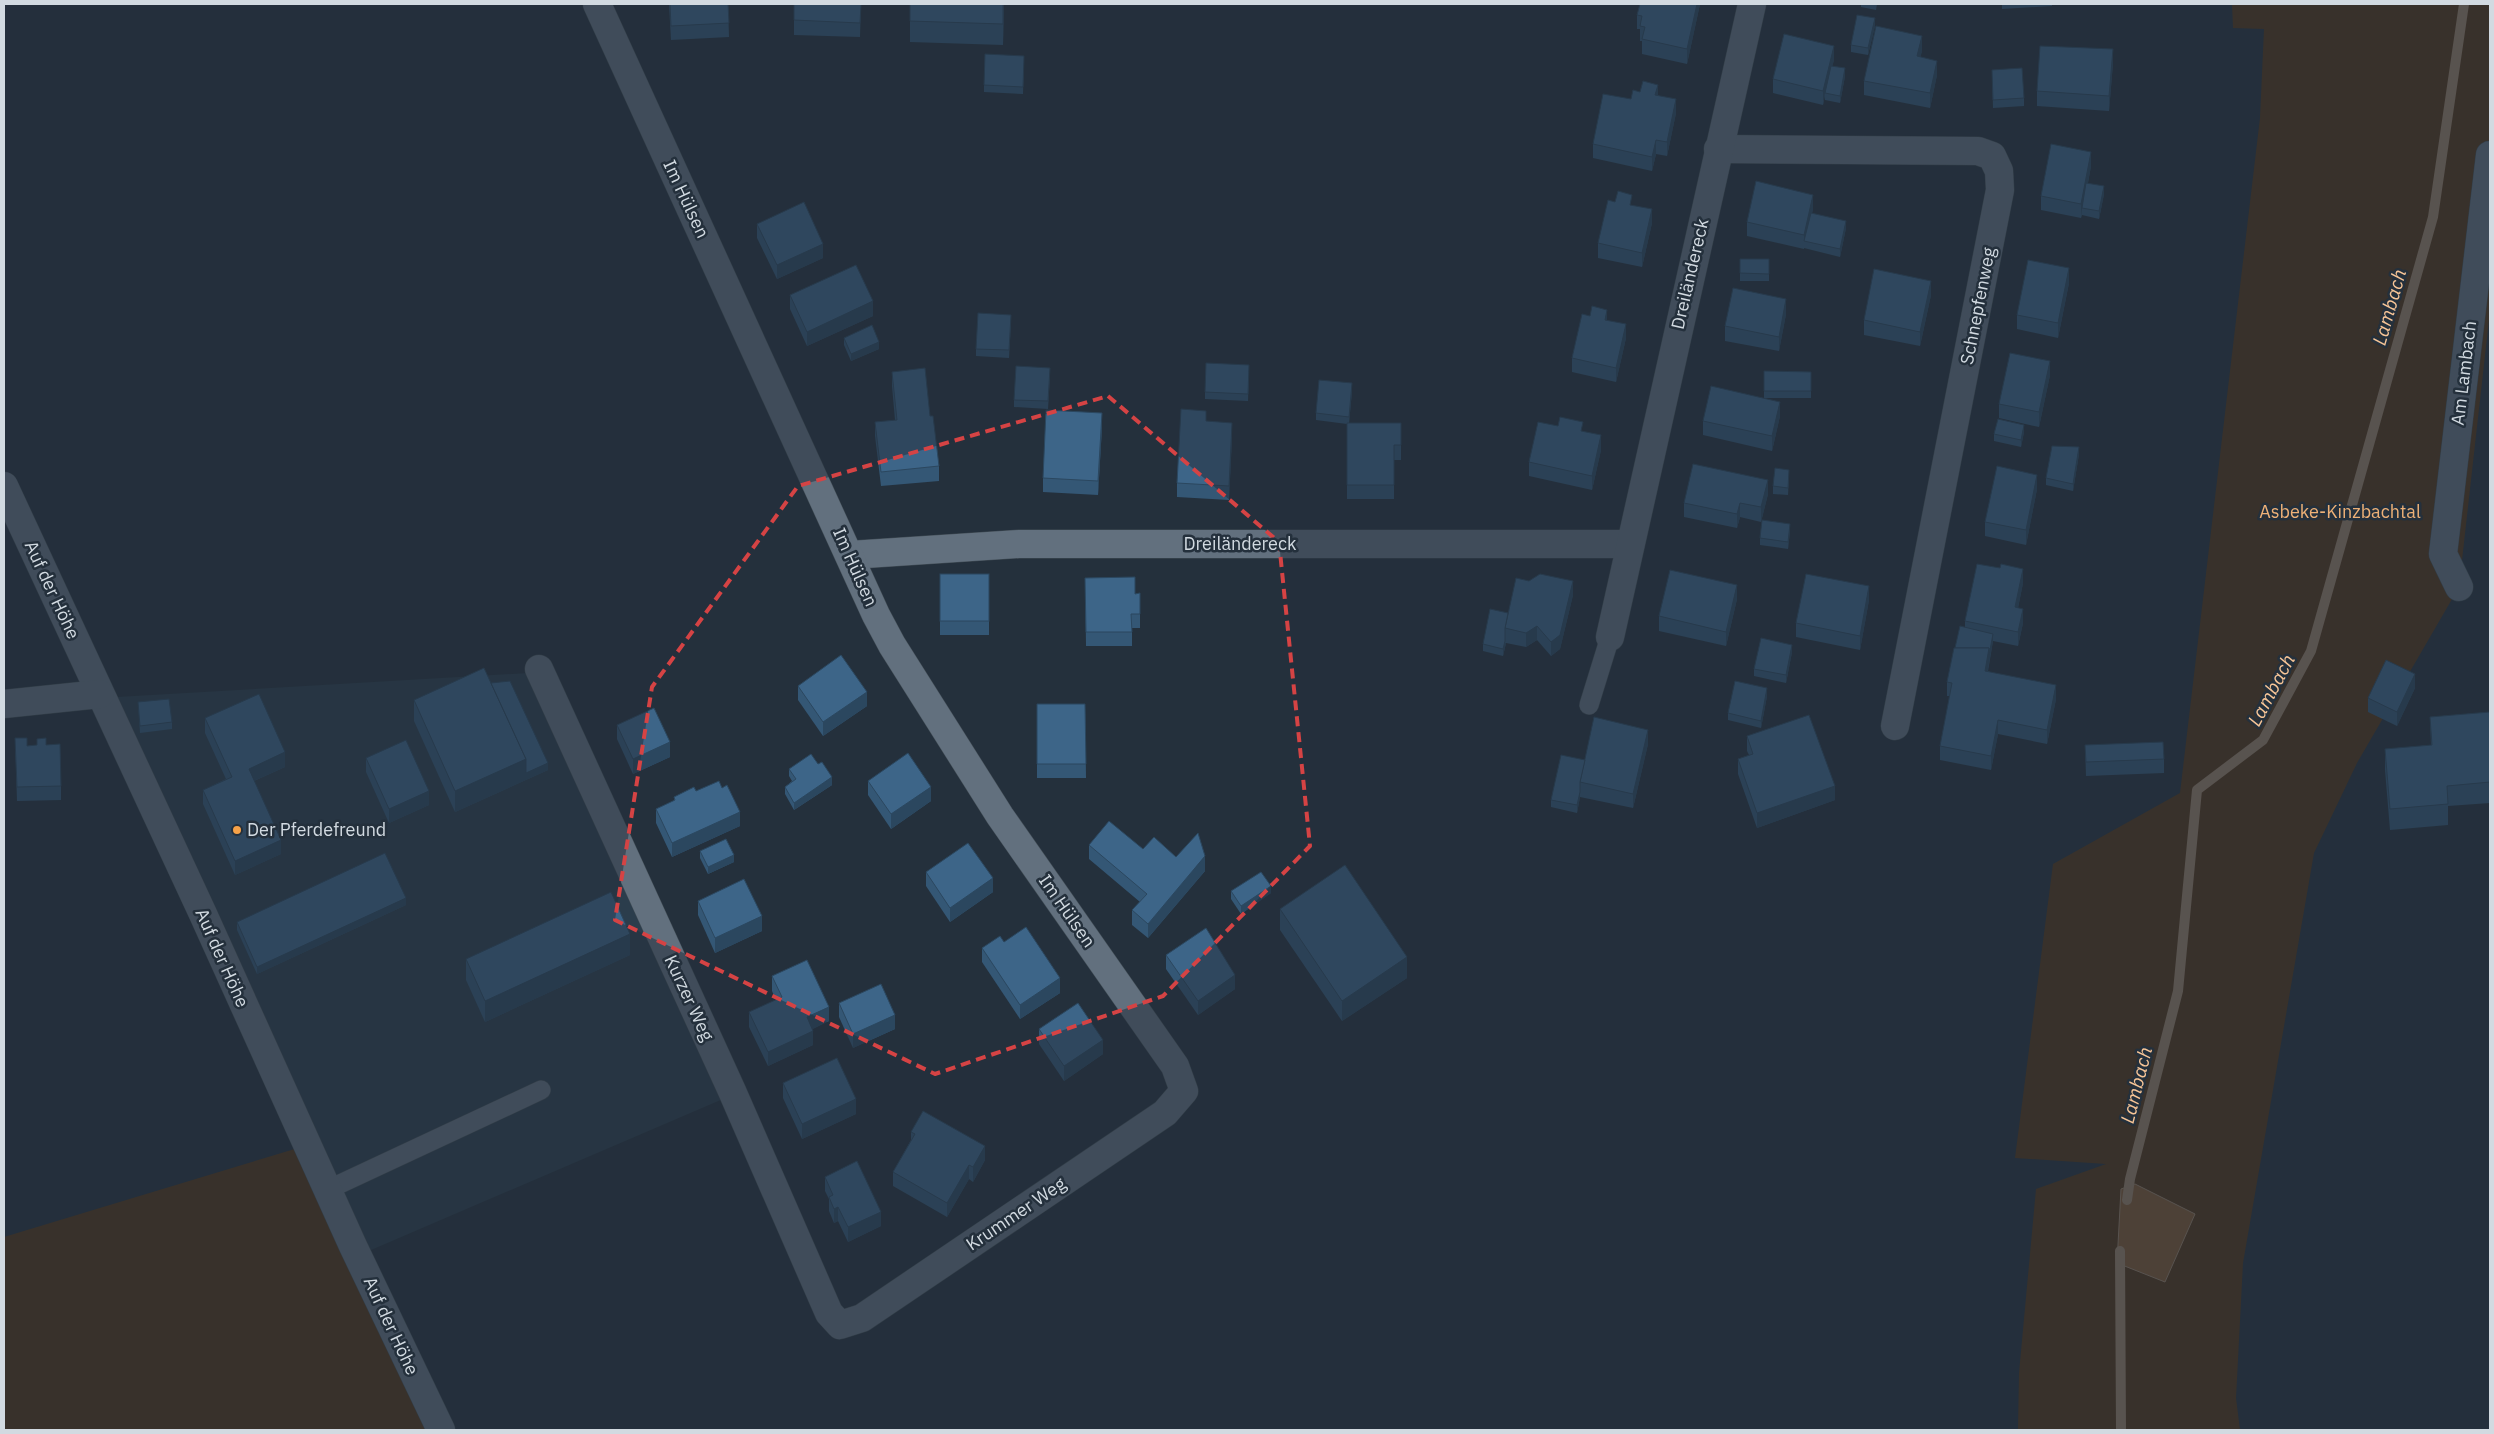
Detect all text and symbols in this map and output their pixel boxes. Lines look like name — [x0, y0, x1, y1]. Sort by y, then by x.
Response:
street label: Im Hülsen — [658, 156, 715, 242]
street label: Dreiländereck — [1666, 216, 1714, 332]
street label: Schnepfenweg — [1955, 245, 2000, 367]
water label: Lambach — [2367, 266, 2411, 348]
street label: Am Lambach — [2446, 319, 2481, 427]
park label: Asbeke-Kinzbachtal — [2259, 500, 2421, 523]
street label: Im Hülsen — [828, 524, 883, 610]
street label: Dreiländereck — [1184, 532, 1297, 555]
street label: Auf der Höhe — [20, 537, 85, 643]
water label: Lambach — [2242, 650, 2300, 730]
place label: Der Pferdefreund — [247, 818, 386, 841]
marker: Der Pferdefreund — [231, 824, 243, 836]
street label: Im Hülsen — [1034, 870, 1101, 952]
street label: Auf der Höhe — [190, 905, 255, 1011]
street label: Kurzer Weg — [660, 951, 720, 1045]
water label: Lambach — [2115, 1044, 2157, 1126]
street label: Krummer Weg — [961, 1172, 1070, 1255]
street label: Auf der Höhe — [359, 1273, 424, 1379]

